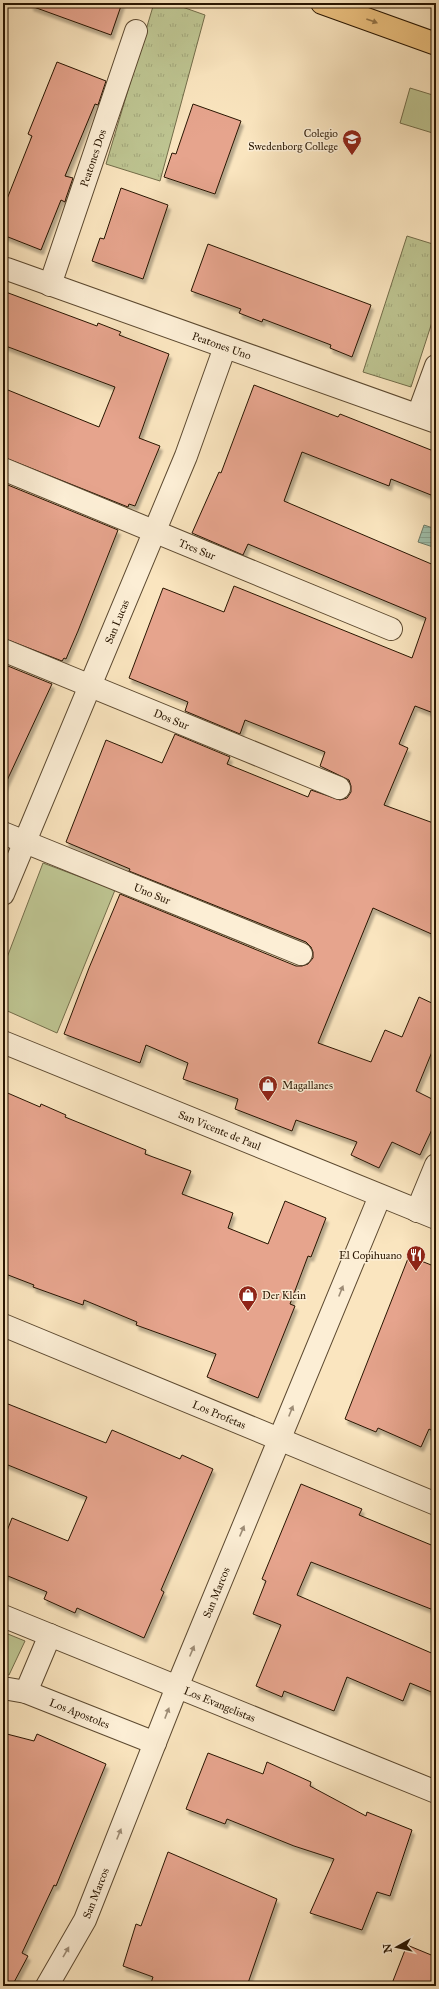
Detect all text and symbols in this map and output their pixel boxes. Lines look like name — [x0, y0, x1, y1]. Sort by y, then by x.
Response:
one-way arrow — [366, 18, 378, 24]
place label: Colegio Swedenborg College — [248, 127, 338, 153]
street label: Peatones Dos — [78, 128, 109, 189]
school or university icon: Colegio Swedenborg College — [341, 128, 363, 156]
street label: Peatones Uno — [190, 330, 253, 363]
street label: Tres Sur — [177, 536, 218, 563]
street label: San Lucas — [102, 598, 132, 646]
street label: Dos Sur — [152, 707, 192, 733]
street label: Uno Sur — [132, 881, 173, 908]
shop icon: Magallanes — [257, 1074, 279, 1102]
place label: Magallanes — [282, 1079, 333, 1092]
street label: San Vicente de Paul — [176, 1108, 263, 1153]
restaurant icon: El Copihuano — [405, 1244, 427, 1272]
place label: El Copihuano — [339, 1249, 402, 1262]
shop icon: Der Klein — [237, 1284, 259, 1312]
one-way arrow — [338, 1284, 344, 1296]
place label: Der Klein — [262, 1289, 306, 1302]
street label: Los Profetas — [190, 1398, 248, 1432]
one-way arrow — [288, 1405, 294, 1417]
one-way arrow — [239, 1525, 245, 1537]
street label: San Marcos — [200, 1565, 233, 1620]
one-way arrow — [189, 1645, 195, 1657]
street label: Los Evangelistas — [182, 1684, 257, 1725]
street label: Los Apostoles — [47, 1696, 111, 1731]
one-way arrow — [164, 1707, 170, 1718]
one-way arrow — [117, 1827, 123, 1839]
street label: San Marcos — [80, 1866, 112, 1921]
north arrow — [377, 1927, 417, 1967]
text: N — [380, 1942, 395, 1954]
one-way arrow — [63, 1946, 70, 1958]

